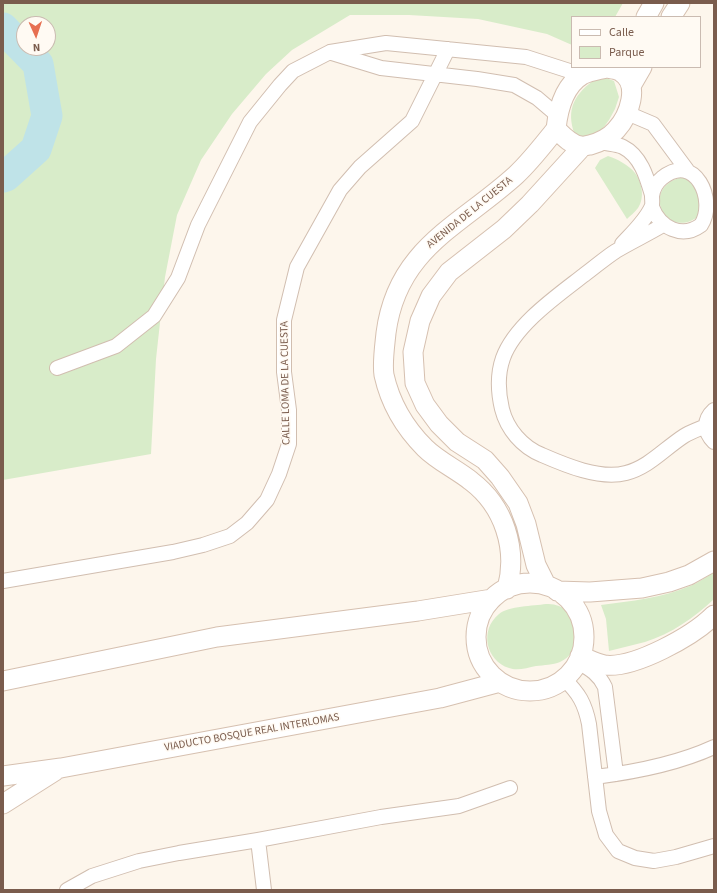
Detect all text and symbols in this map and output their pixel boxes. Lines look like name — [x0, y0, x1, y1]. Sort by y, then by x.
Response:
north arrow — [16, 16, 56, 56]
legend — [571, 16, 701, 68]
text: Calle — [609, 24, 634, 41]
text: N — [33, 40, 41, 55]
text: Parque — [609, 44, 645, 61]
street label: AVENIDA DE LA CUESTA — [424, 174, 516, 252]
street label: CALLE LOMA DE LA CUESTA — [278, 321, 294, 445]
street label: VIADUCTO BOSQUE REAL INTERLOMAS — [163, 711, 341, 755]

